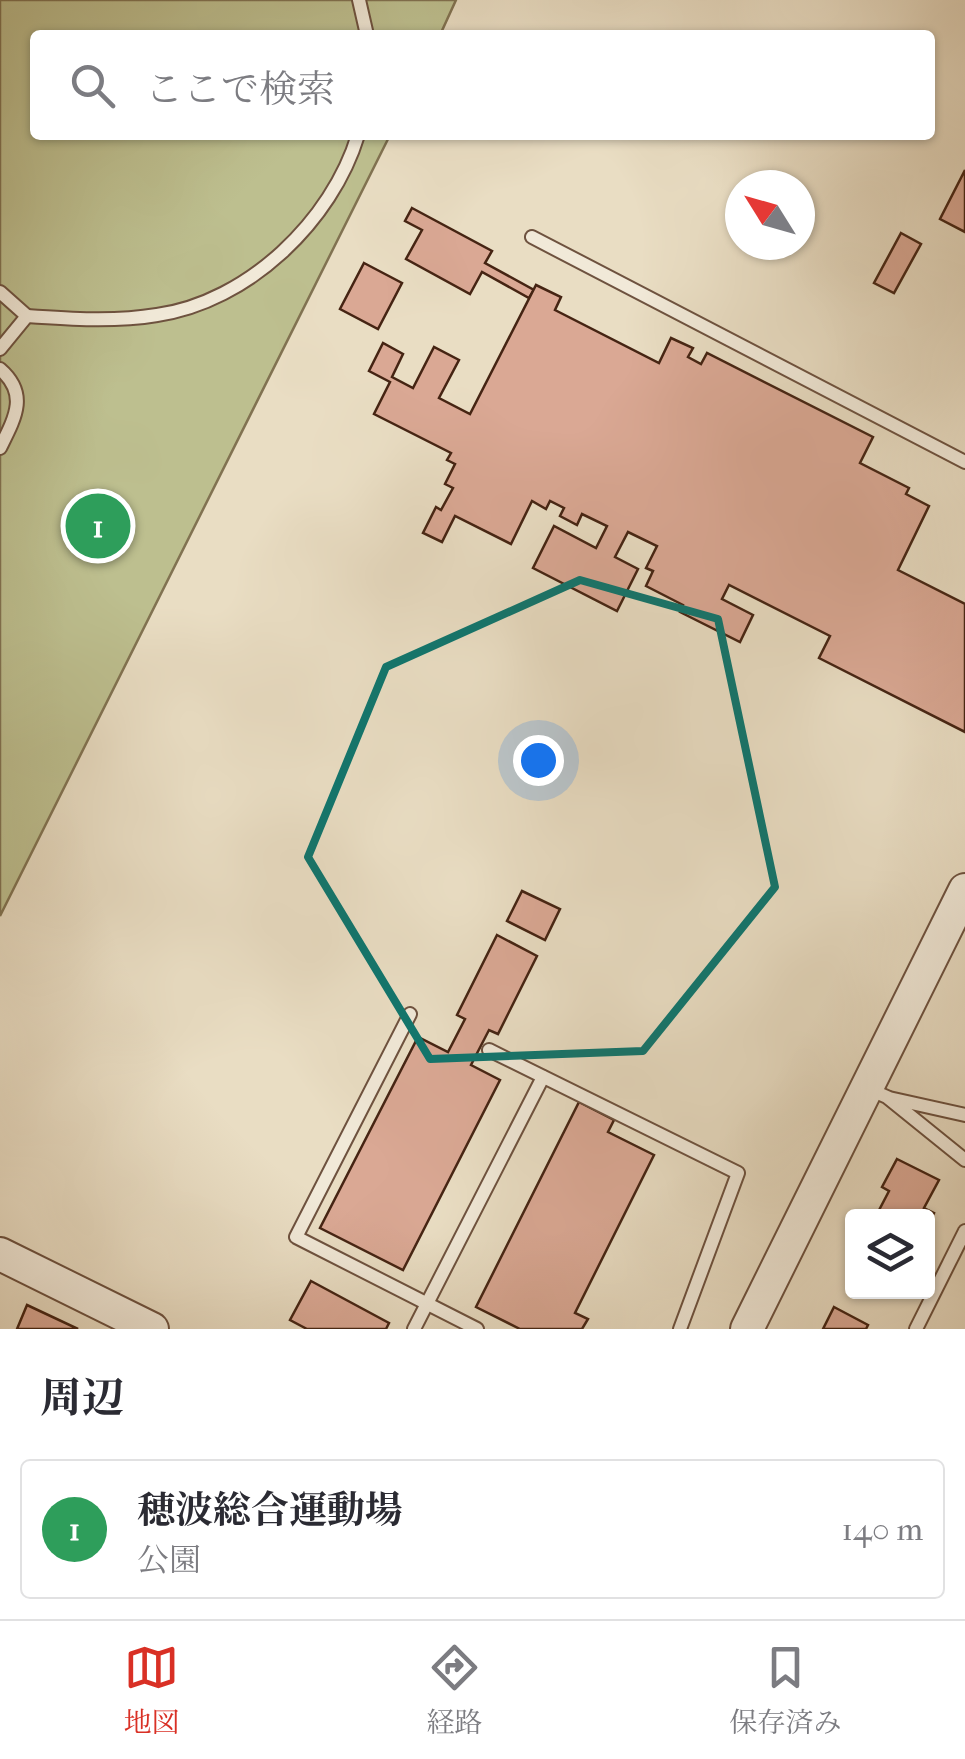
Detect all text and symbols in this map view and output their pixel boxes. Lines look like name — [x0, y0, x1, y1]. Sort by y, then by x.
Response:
search box — [30, 30, 935, 140]
icon: search — [65, 58, 120, 113]
text: ここで検索 — [145, 67, 335, 112]
north arrow — [725, 170, 815, 260]
pin: 1 — [66, 488, 130, 564]
your location — [513, 735, 564, 786]
map controls — [845, 1209, 935, 1299]
button: layers — [845, 1209, 935, 1299]
text: 周辺 — [40, 1374, 124, 1423]
text: 穂波総合運動場 — [137, 1488, 403, 1533]
text: 1 — [69, 1511, 80, 1548]
text: 140 m — [842, 1511, 923, 1548]
text: 公園 — [137, 1542, 201, 1579]
tab: 地図 — [123, 1640, 180, 1740]
tab: 経路 — [426, 1640, 483, 1740]
tab: 保存済み — [729, 1640, 842, 1740]

